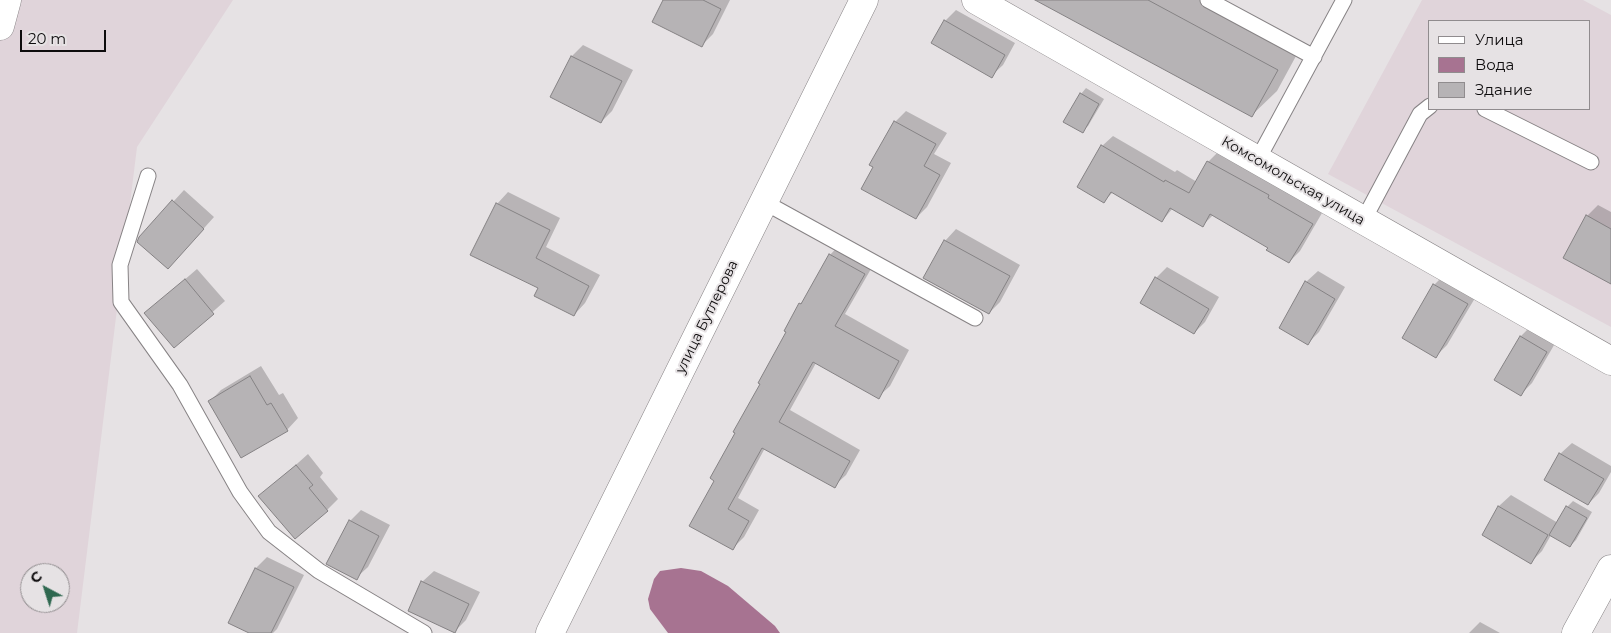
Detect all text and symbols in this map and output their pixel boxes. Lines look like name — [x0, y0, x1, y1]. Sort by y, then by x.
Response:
scale bar — [22, 20, 109, 52]
legend — [1428, 20, 1591, 110]
text: 20 m — [28, 29, 66, 48]
text: Улица — [1475, 30, 1523, 49]
text: Вода — [1475, 55, 1514, 74]
text: Здание — [1475, 80, 1533, 99]
street label: Комсомольская улица — [1218, 133, 1368, 229]
street label: улица Бутлерова — [672, 258, 742, 376]
north arrow — [20, 563, 70, 613]
text: С — [26, 567, 46, 587]

